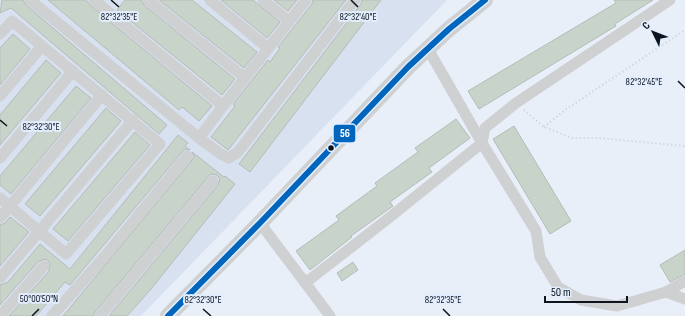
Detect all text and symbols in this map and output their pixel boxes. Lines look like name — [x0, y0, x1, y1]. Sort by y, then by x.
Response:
text: 82°32'35"E — [101, 11, 137, 23]
text: 82°32'40"E — [339, 11, 377, 23]
north arrow — [633, 12, 673, 52]
text: С — [639, 19, 653, 32]
text: 82°32'45"E — [626, 76, 662, 88]
text: 82°32'30"E — [22, 121, 60, 133]
line badge: 56 — [333, 124, 356, 143]
text: 56 — [340, 127, 350, 140]
unlabelled marker — [326, 143, 336, 153]
scale bar — [545, 278, 627, 304]
text: 50 m — [551, 285, 571, 300]
text: 50°00'50"N — [20, 293, 58, 305]
text: 82°32'30"E — [184, 294, 222, 306]
text: 82°32'35"E — [425, 294, 461, 306]

